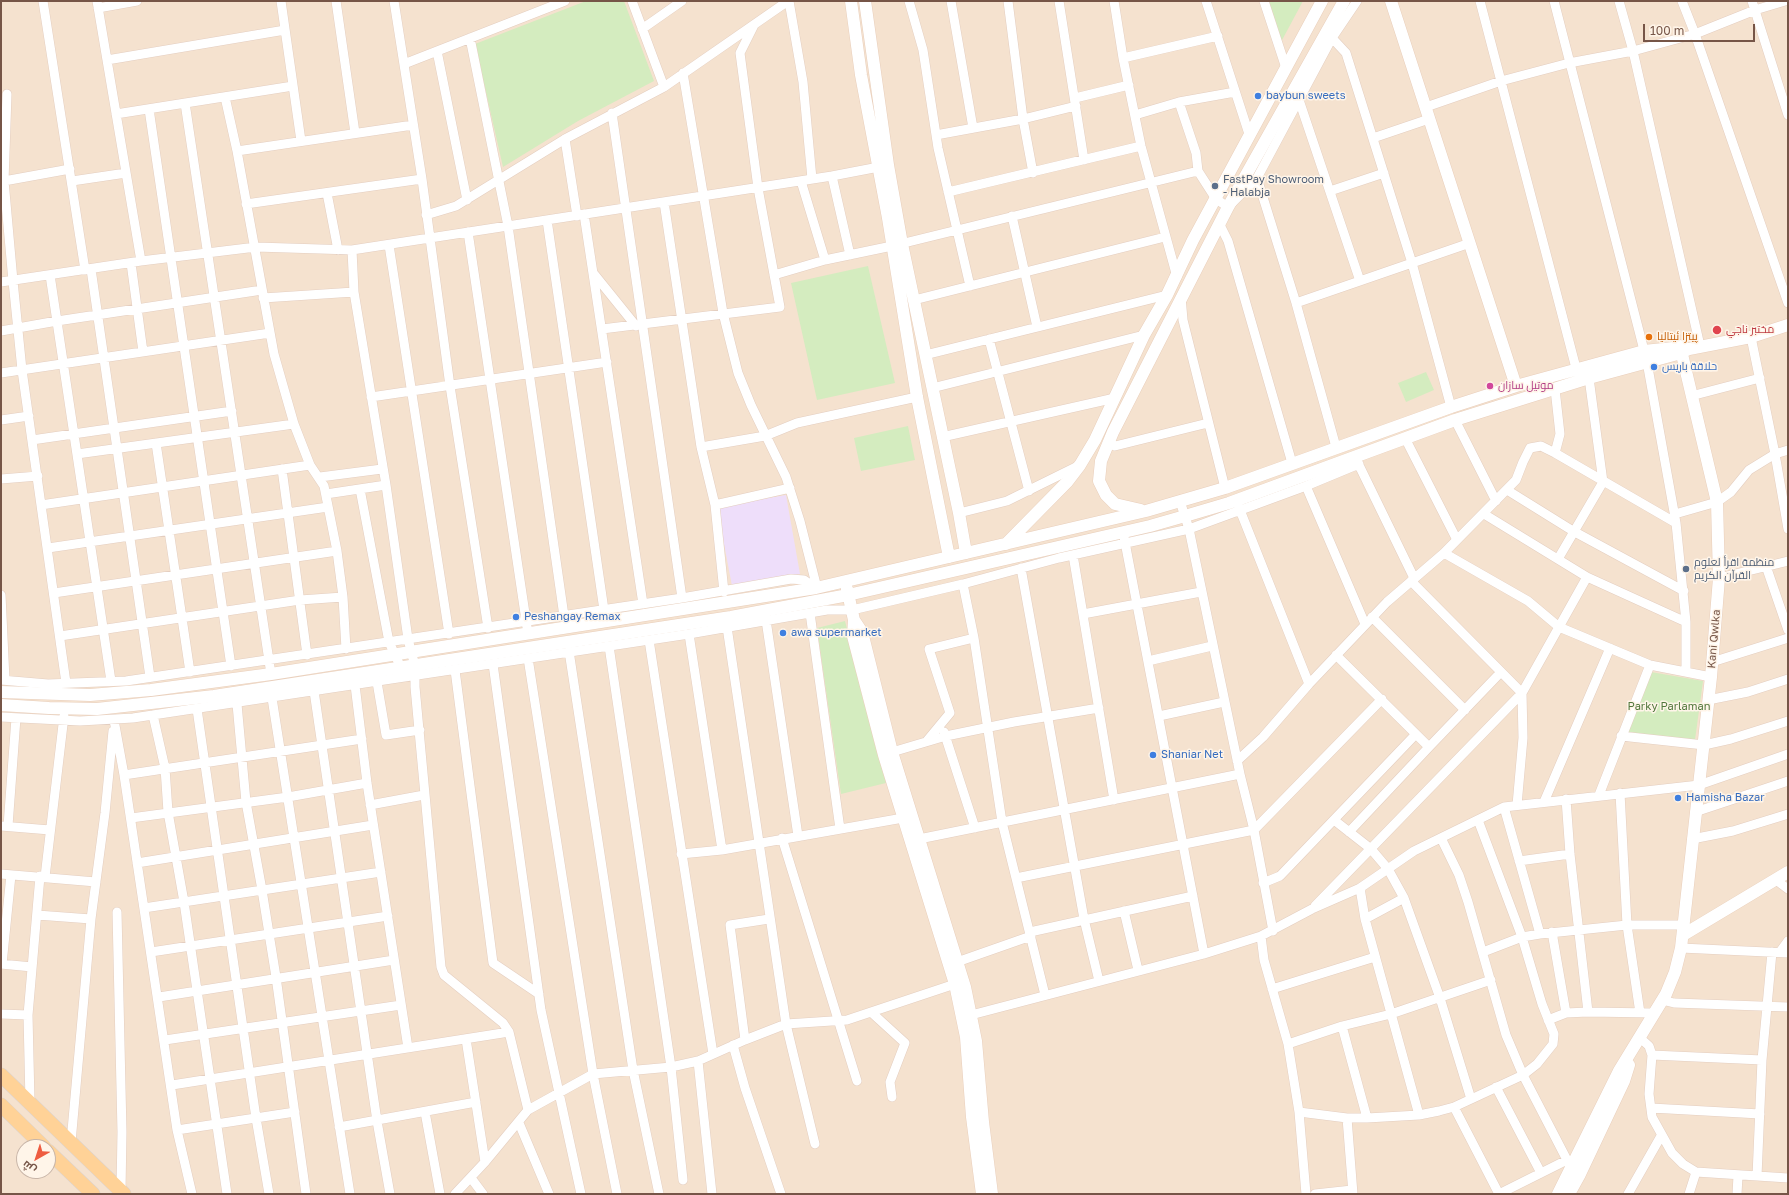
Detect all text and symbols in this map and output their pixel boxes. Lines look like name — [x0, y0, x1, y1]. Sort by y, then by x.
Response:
scale bar — [1645, 16, 1757, 42]
text: 100 m — [1650, 23, 1684, 38]
place label: baybun sweets — [1266, 89, 1345, 103]
marker: baybun sweets — [1253, 91, 1263, 101]
place label: FastPay Showroom - Halabja — [1223, 173, 1324, 199]
marker: FastPay Showroom - Halabja — [1210, 181, 1220, 191]
place label: مختبر ناجي — [1726, 323, 1774, 337]
marker: مختبر ناجي — [1711, 324, 1723, 336]
place label: پیتزا ئیتالیا — [1657, 330, 1698, 344]
marker: پیتزا ئیتالیا — [1644, 332, 1654, 342]
place label: حلاقة باریس — [1662, 360, 1717, 374]
marker: حلاقة باریس — [1649, 362, 1659, 372]
place label: موتيل سازان — [1498, 379, 1554, 393]
marker: موتيل سازان — [1485, 381, 1495, 391]
place label: منظمة اقرأ لعلوم القرآن الكريم — [1694, 556, 1774, 582]
marker: منظمة اقرأ لعلوم القرآن الكريم — [1681, 564, 1691, 574]
street label: Kani Qwlka — [1705, 609, 1723, 669]
place label: Peshangay Remax — [524, 610, 620, 624]
marker: Peshangay Remax — [511, 612, 521, 622]
place label: awa supermarket — [791, 626, 882, 640]
marker: awa supermarket — [778, 628, 788, 638]
park label: Parky Parlaman — [1628, 700, 1710, 714]
place label: Shaniar Net — [1161, 748, 1223, 762]
marker: Shaniar Net — [1148, 750, 1158, 760]
place label: Hamisha Bazar — [1686, 791, 1765, 805]
marker: Hamisha Bazar — [1673, 793, 1683, 803]
north arrow — [16, 1139, 56, 1179]
text: ش — [19, 1158, 38, 1177]

